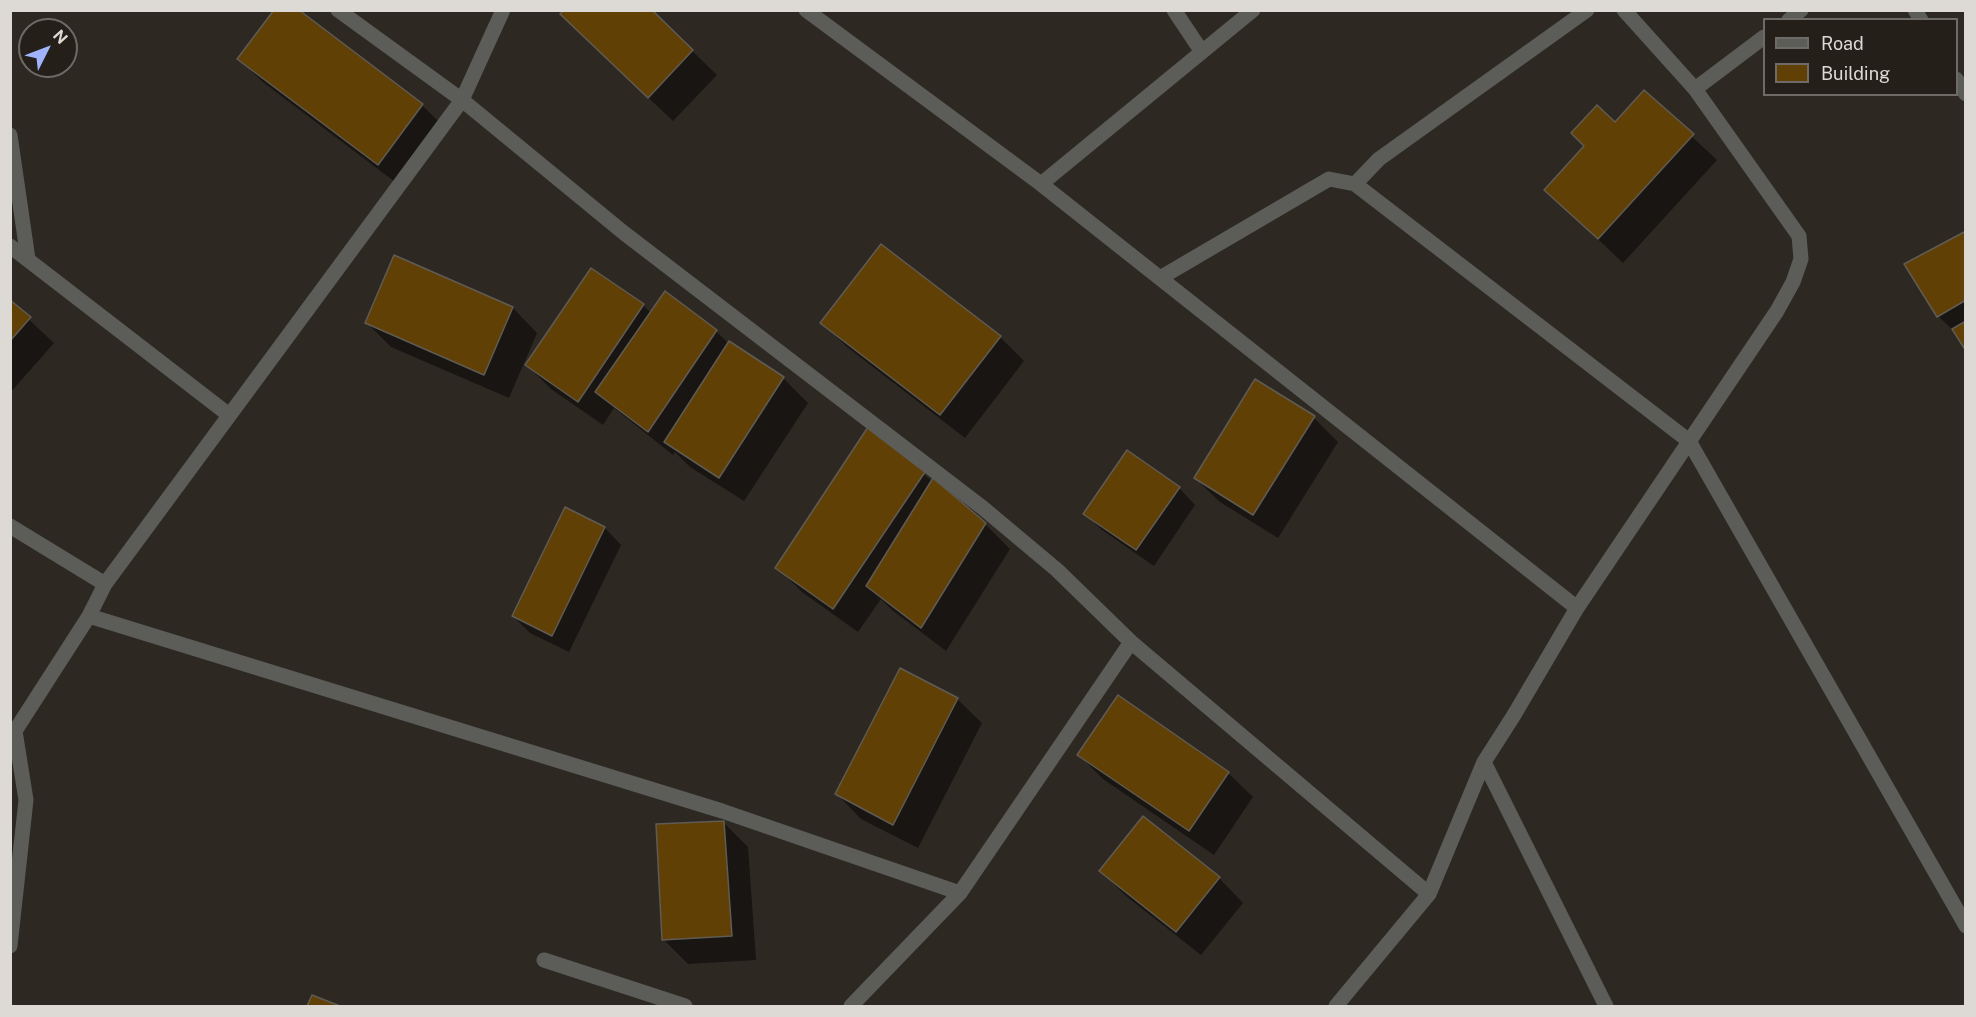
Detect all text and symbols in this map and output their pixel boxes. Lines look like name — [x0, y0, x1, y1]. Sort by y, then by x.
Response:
north arrow — [18, 18, 78, 78]
legend — [1763, 18, 1958, 96]
text: N — [49, 26, 72, 48]
text: Road — [1821, 33, 1864, 54]
text: Building — [1821, 63, 1890, 84]

